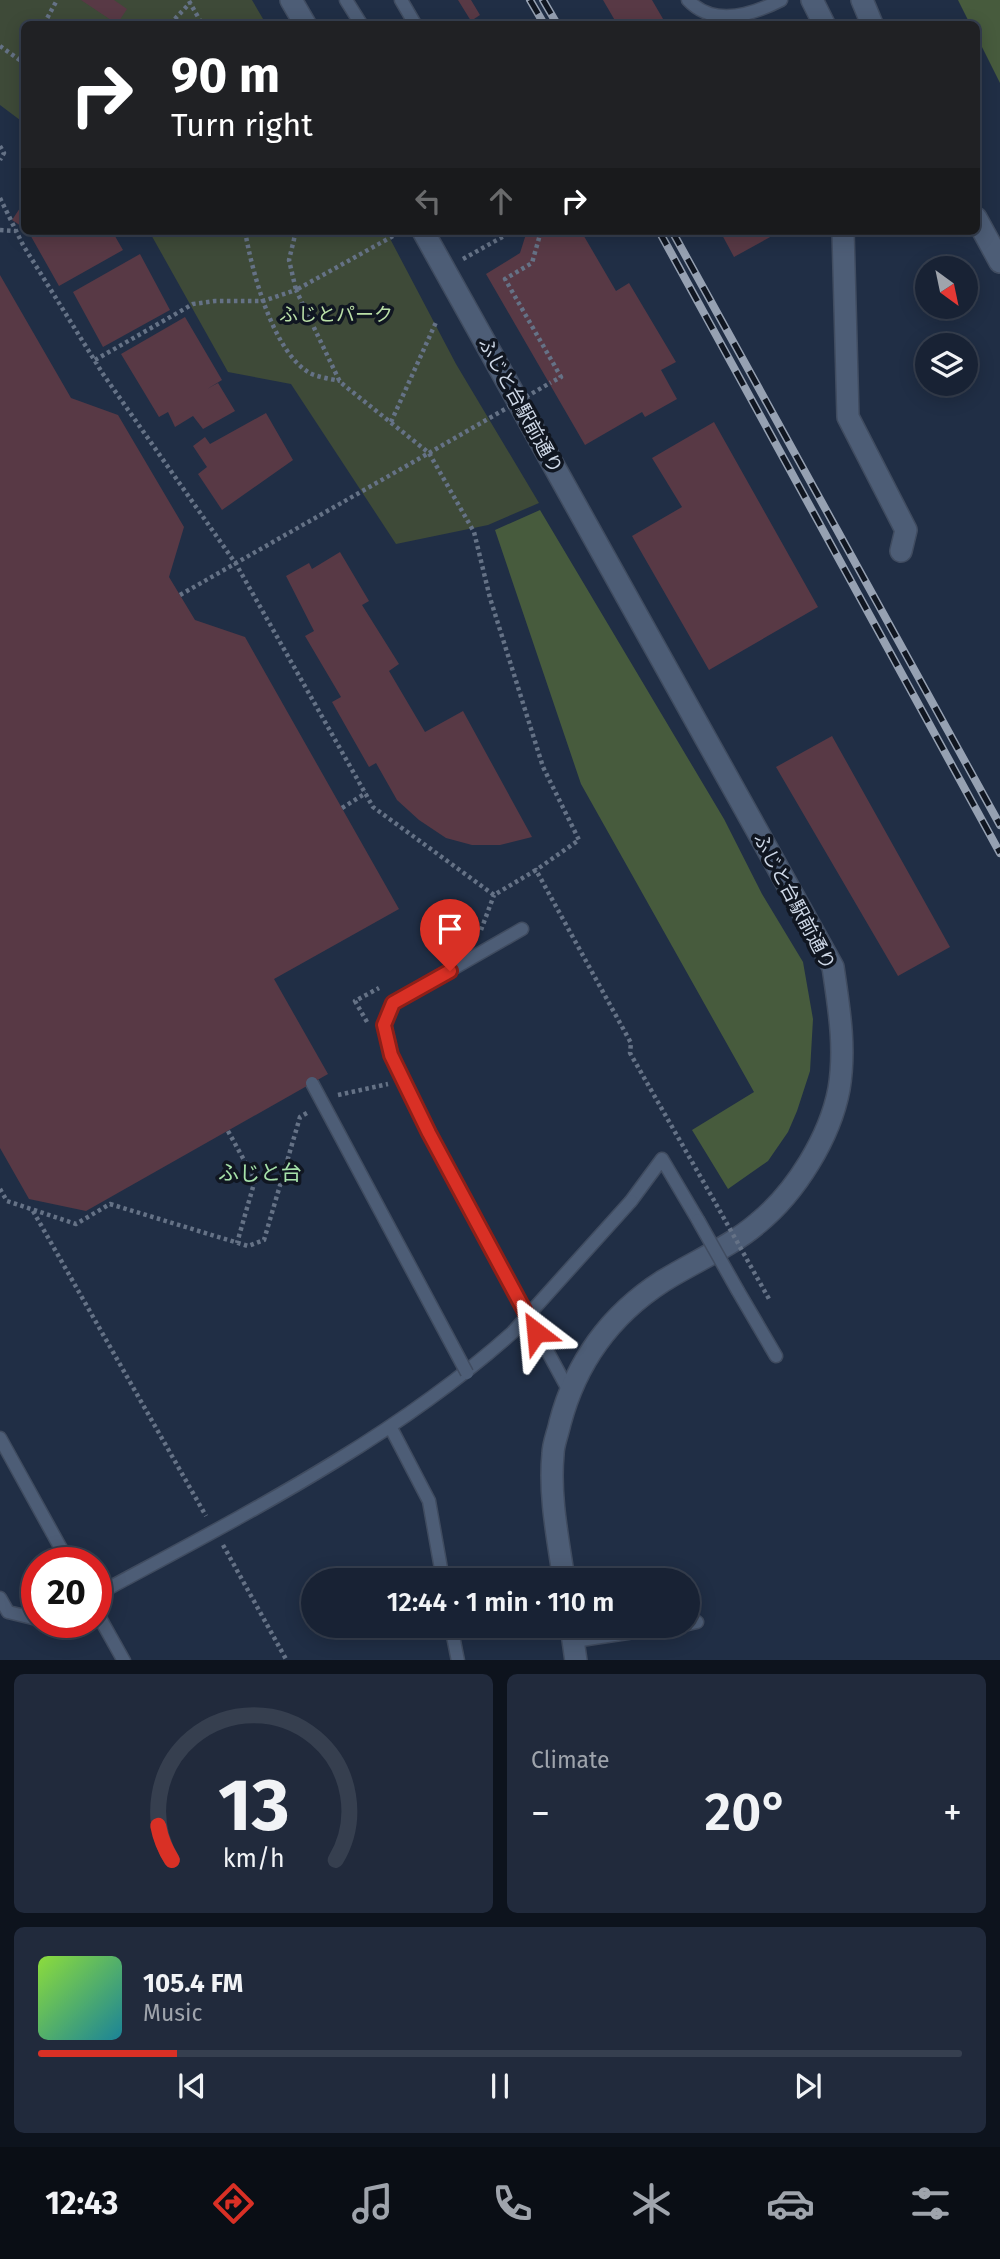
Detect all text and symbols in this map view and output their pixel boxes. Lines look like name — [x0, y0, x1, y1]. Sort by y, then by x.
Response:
text: 90 m — [171, 46, 280, 105]
icon: right — [56, 49, 147, 140]
text: Turn right — [171, 106, 313, 144]
icon: left — [409, 182, 447, 220]
icon: ahead — [482, 182, 520, 220]
icon: right — [555, 182, 593, 220]
north arrow — [915, 256, 978, 318]
map controls — [915, 256, 978, 396]
park label: ふじとパーク — [279, 303, 393, 326]
street label: ふじと台駅前通り — [474, 333, 567, 477]
button: layers — [915, 333, 978, 396]
street label: ふじと台駅前通り — [749, 829, 840, 974]
pin — [420, 899, 480, 971]
icon: arrive — [431, 910, 469, 948]
district label: ふじと台 — [218, 1160, 302, 1186]
position arrow — [499, 1295, 573, 1369]
speed limit sign: 20 — [21, 1547, 112, 1638]
text: 12:44 · 1 min · 110 m — [387, 1587, 614, 1618]
text: Climate — [531, 1746, 610, 1774]
text: 13 — [218, 1762, 289, 1849]
text: 20° — [705, 1781, 788, 1844]
text: − — [531, 1790, 550, 1836]
text: + — [943, 1790, 962, 1836]
text: km/h — [223, 1843, 284, 1873]
text: 105.4 FM — [143, 1968, 243, 1999]
text: Music — [143, 1999, 203, 2027]
icon: previous — [173, 2067, 211, 2105]
icon: pause — [481, 2067, 519, 2105]
icon: next — [789, 2067, 827, 2105]
icon: directions — [209, 2179, 258, 2228]
icon: music — [348, 2179, 397, 2228]
icon: phone — [488, 2179, 537, 2228]
icon: climate — [627, 2179, 676, 2228]
icon: car — [766, 2179, 815, 2228]
icon: filters — [906, 2179, 955, 2228]
text: 12:43 — [45, 2184, 118, 2222]

